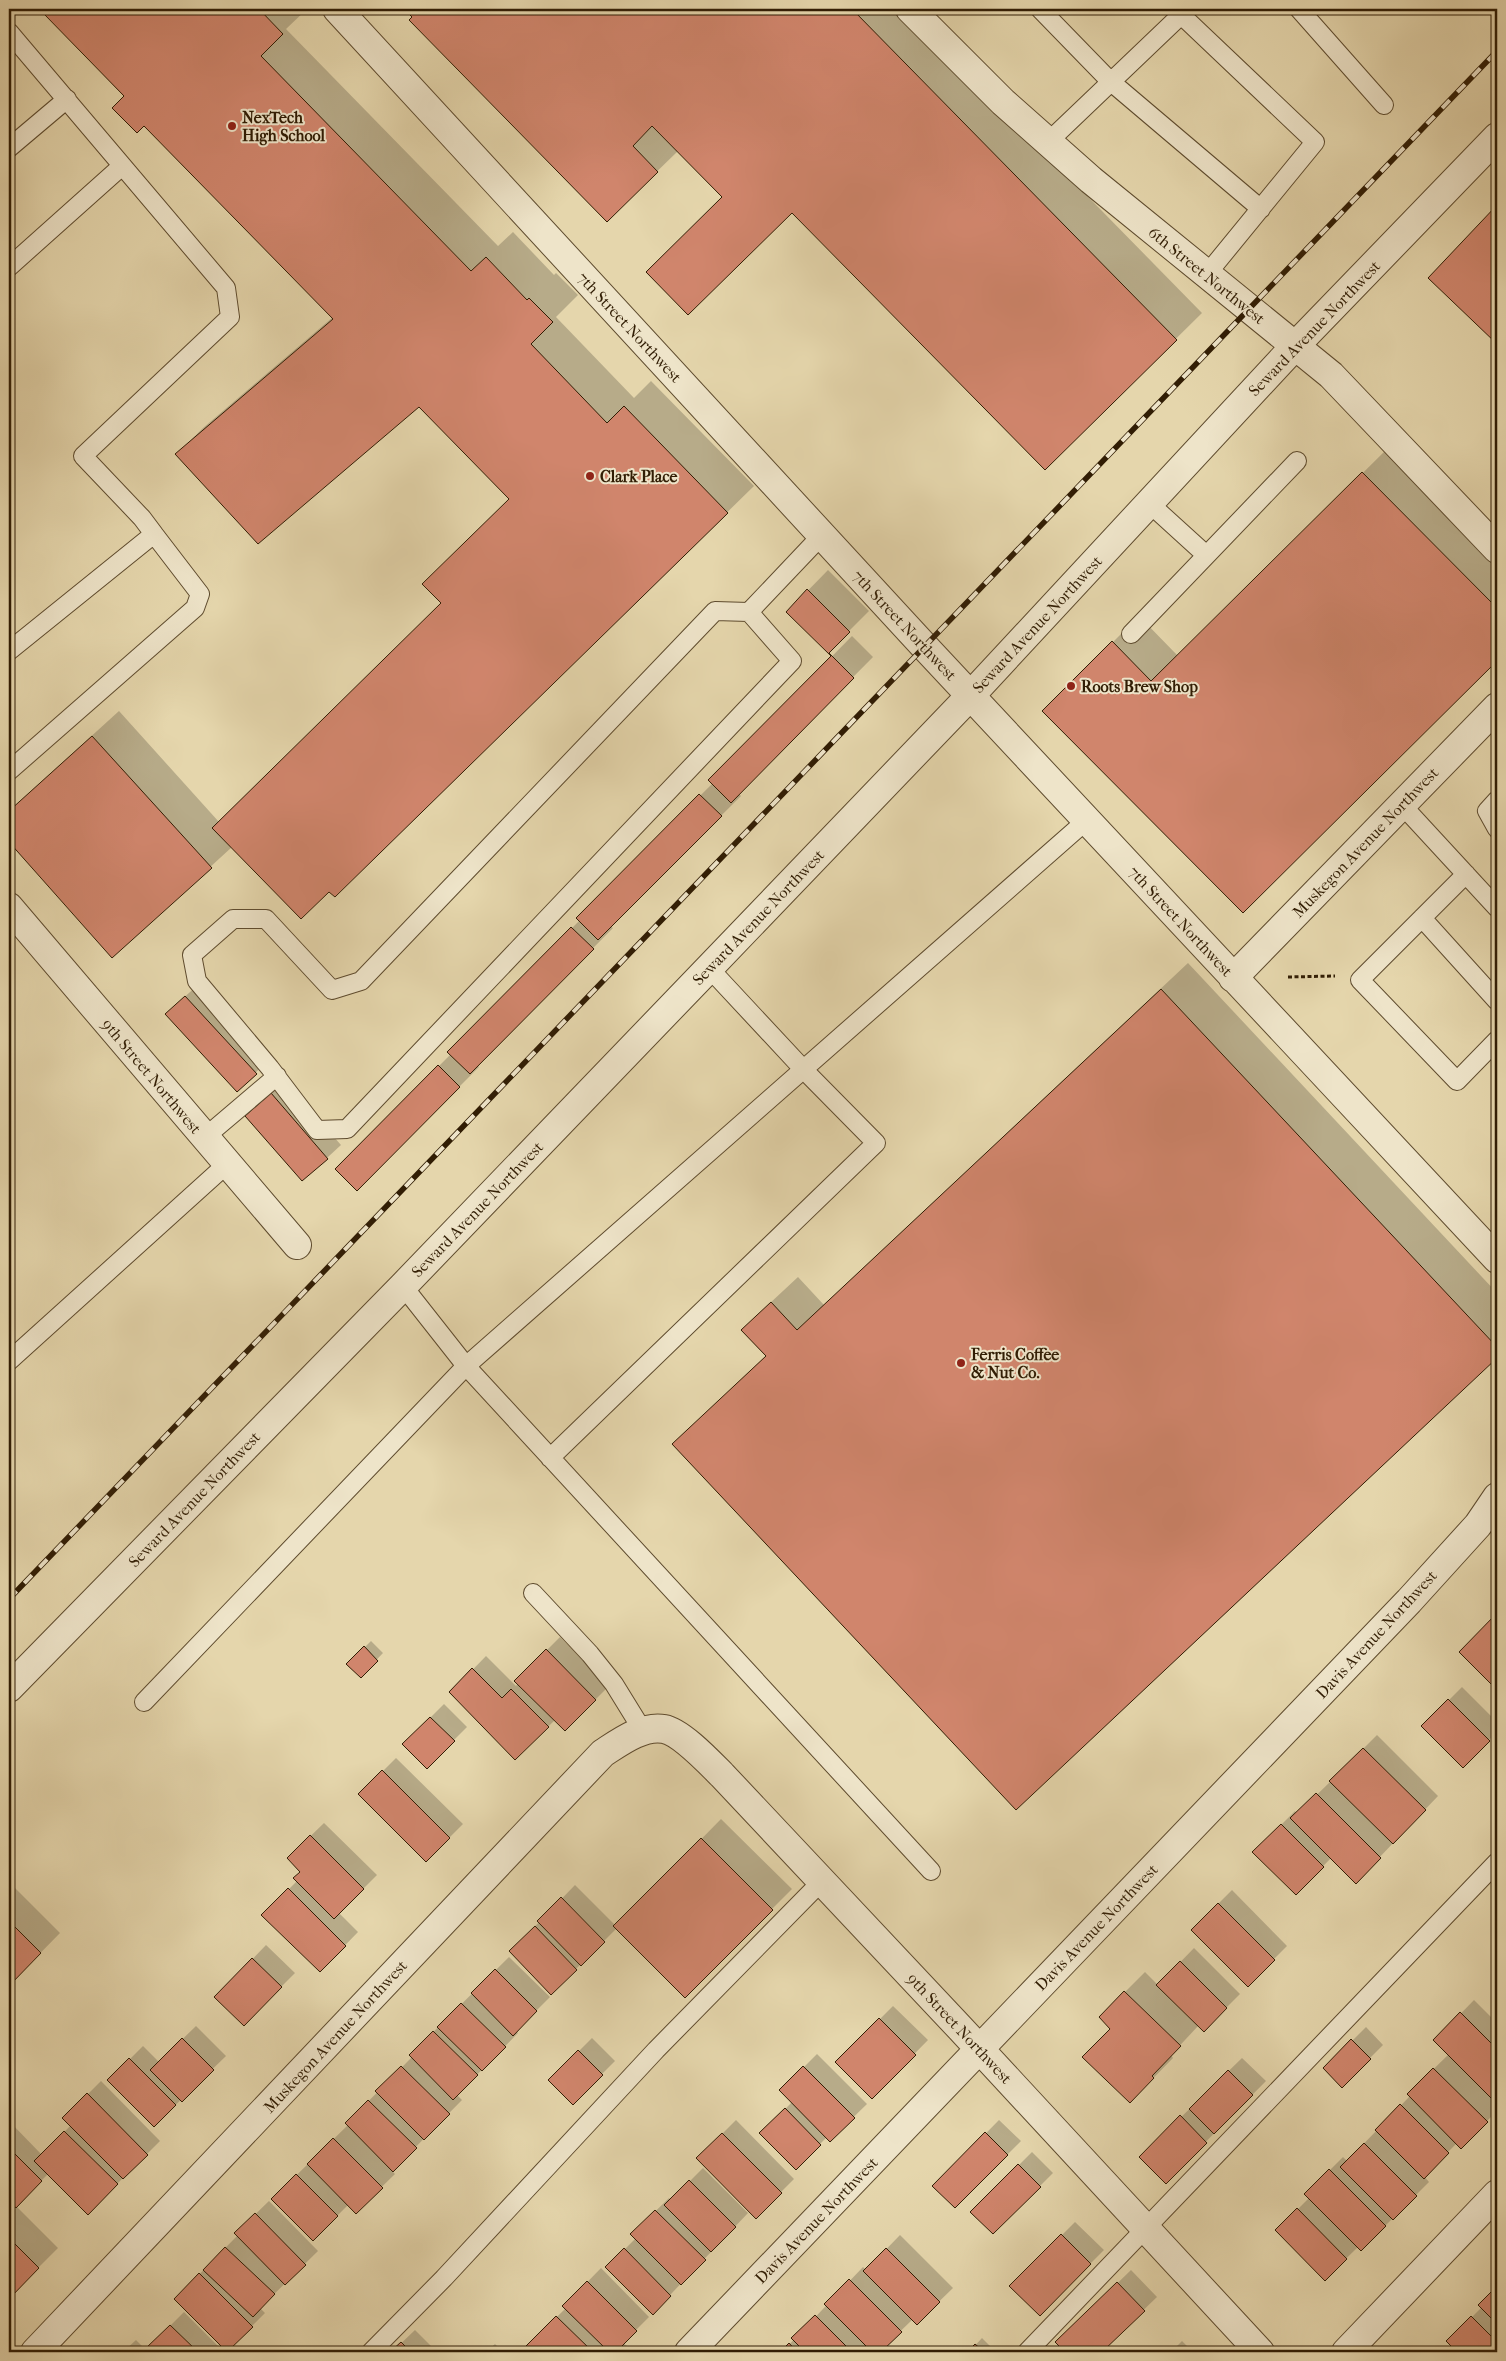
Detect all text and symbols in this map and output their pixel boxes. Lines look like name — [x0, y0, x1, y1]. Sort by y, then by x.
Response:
place label: NexTech High School — [242, 108, 326, 146]
marker: NexTech High School — [226, 120, 238, 132]
street label: 6th Street Northwest — [1144, 222, 1269, 328]
street label: Seward Avenue Northwest — [1245, 256, 1384, 400]
street label: 7th Street Northwest — [574, 268, 686, 387]
place label: Clark Place — [600, 467, 677, 486]
marker: Clark Place — [584, 470, 596, 482]
street label: Seward Avenue Northwest — [969, 551, 1106, 697]
street label: 7th Street Northwest — [849, 566, 961, 685]
place label: Roots Brew Shop — [1081, 677, 1198, 697]
marker: Roots Brew Shop — [1065, 680, 1077, 692]
street label: Muskegon Avenue Northwest — [1288, 763, 1443, 922]
street label: Seward Avenue Northwest — [689, 845, 828, 989]
street label: 7th Street Northwest — [1125, 862, 1237, 981]
street label: 9th Street Northwest — [98, 1015, 205, 1138]
street label: Seward Avenue Northwest — [408, 1137, 547, 1281]
place label: Ferris Coffee & Nut Co. — [970, 1345, 1059, 1382]
marker: Ferris Coffee & Nut Co. — [955, 1357, 967, 1369]
street label: Seward Avenue Northwest — [125, 1427, 264, 1571]
street label: Davis Avenue Northwest — [1312, 1566, 1441, 1703]
street label: Davis Avenue Northwest — [1031, 1860, 1162, 1995]
street label: Muskegon Avenue Northwest — [260, 1956, 411, 2117]
street label: 9th Street Northwest — [903, 1969, 1016, 2088]
street label: Davis Avenue Northwest — [751, 2153, 882, 2288]

